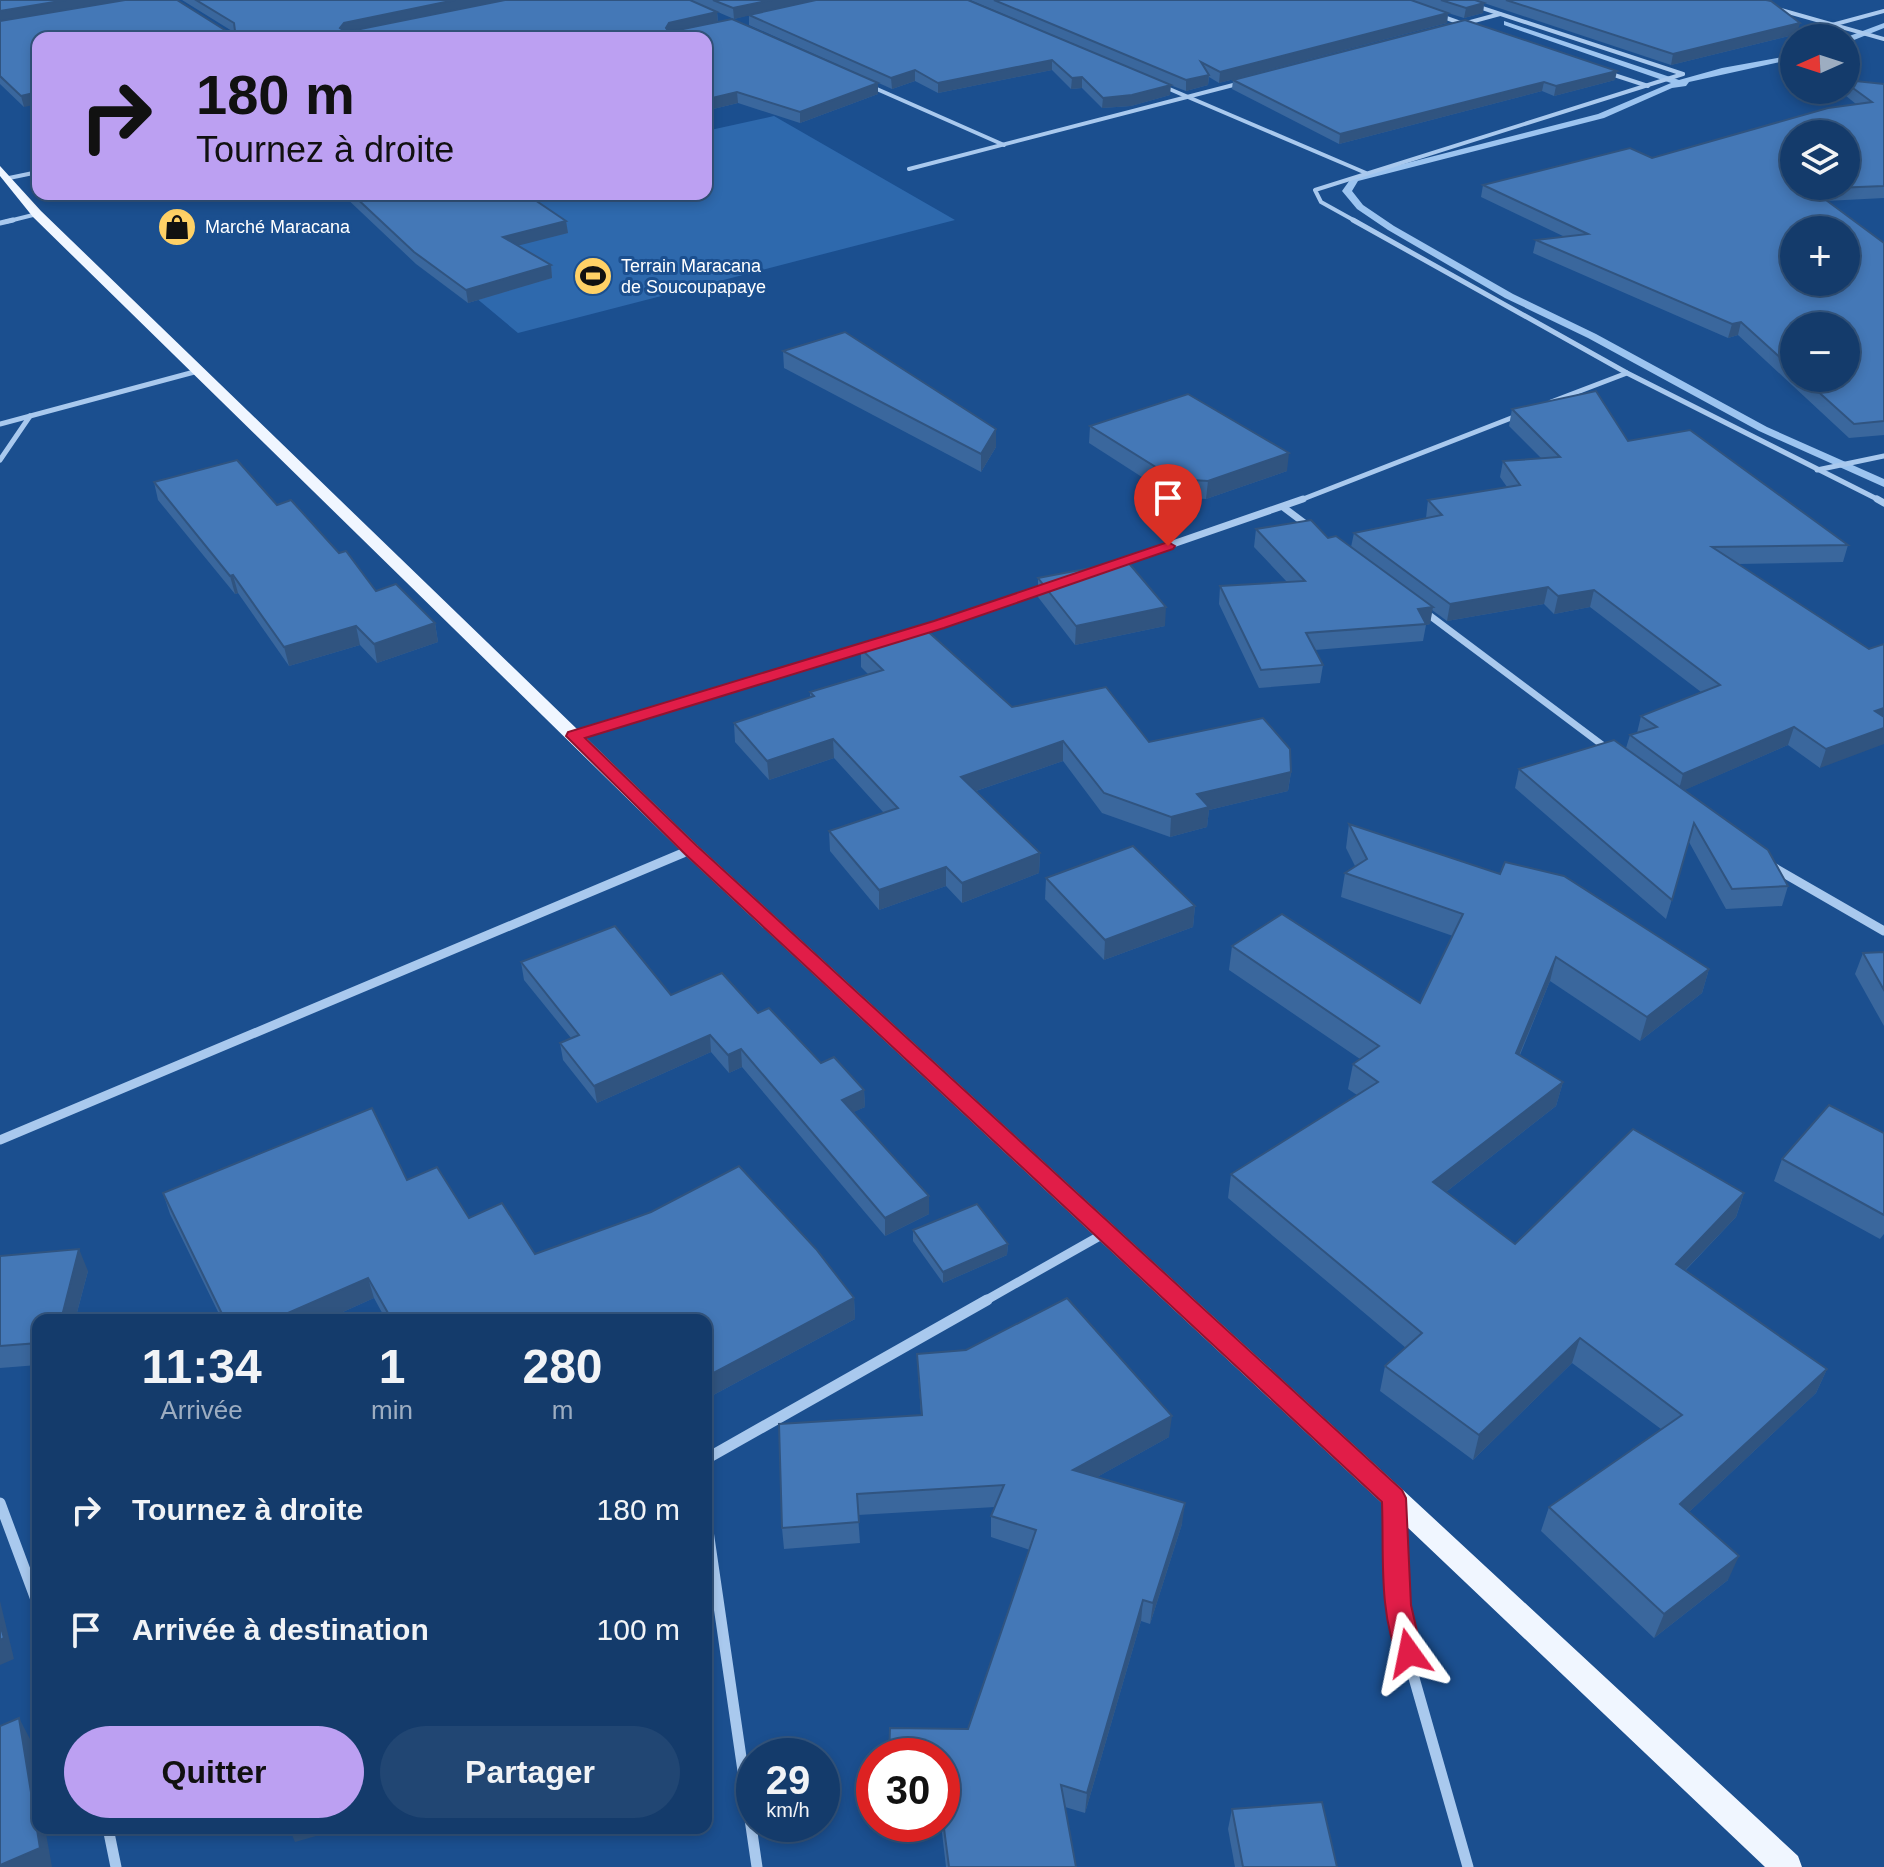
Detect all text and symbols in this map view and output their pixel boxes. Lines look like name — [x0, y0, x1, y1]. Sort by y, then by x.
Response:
north arrow — [1780, 24, 1860, 104]
map controls — [1780, 24, 1860, 392]
text: 180 m — [196, 63, 355, 126]
icon: right — [64, 64, 168, 168]
button: layers — [1780, 120, 1860, 200]
text: Tournez à droite — [196, 129, 454, 170]
shop icon: Marché Maracana — [156, 206, 198, 248]
button: + — [1780, 216, 1860, 296]
place label: Marché Maracana — [205, 217, 351, 237]
sports icon: Terrain Maracana de Soucoupapaye — [572, 255, 614, 297]
place label: Terrain Maracana de Soucoupapaye — [621, 256, 766, 297]
button: − — [1780, 312, 1860, 392]
pin — [1134, 464, 1202, 546]
icon: arrive — [1146, 476, 1190, 520]
text: 11:34 — [141, 1340, 262, 1393]
text: 1 — [379, 1340, 405, 1393]
text: 280 — [522, 1340, 603, 1393]
text: Arrivée — [160, 1395, 243, 1425]
text: min — [371, 1395, 413, 1425]
text: m — [552, 1395, 573, 1425]
icon: right — [64, 1488, 108, 1532]
text: Tournez à droite — [132, 1493, 363, 1526]
text: 180 m — [597, 1493, 680, 1526]
icon: arrive — [64, 1608, 108, 1652]
position arrow — [1367, 1611, 1451, 1695]
text: Arrivée à destination — [132, 1613, 429, 1646]
text: 100 m — [597, 1613, 680, 1646]
button: Quitter — [64, 1726, 364, 1818]
button: Partager — [380, 1726, 680, 1818]
speed limit sign: 30 — [856, 1738, 960, 1842]
text: 29 — [766, 1758, 810, 1802]
text: km/h — [766, 1799, 810, 1821]

